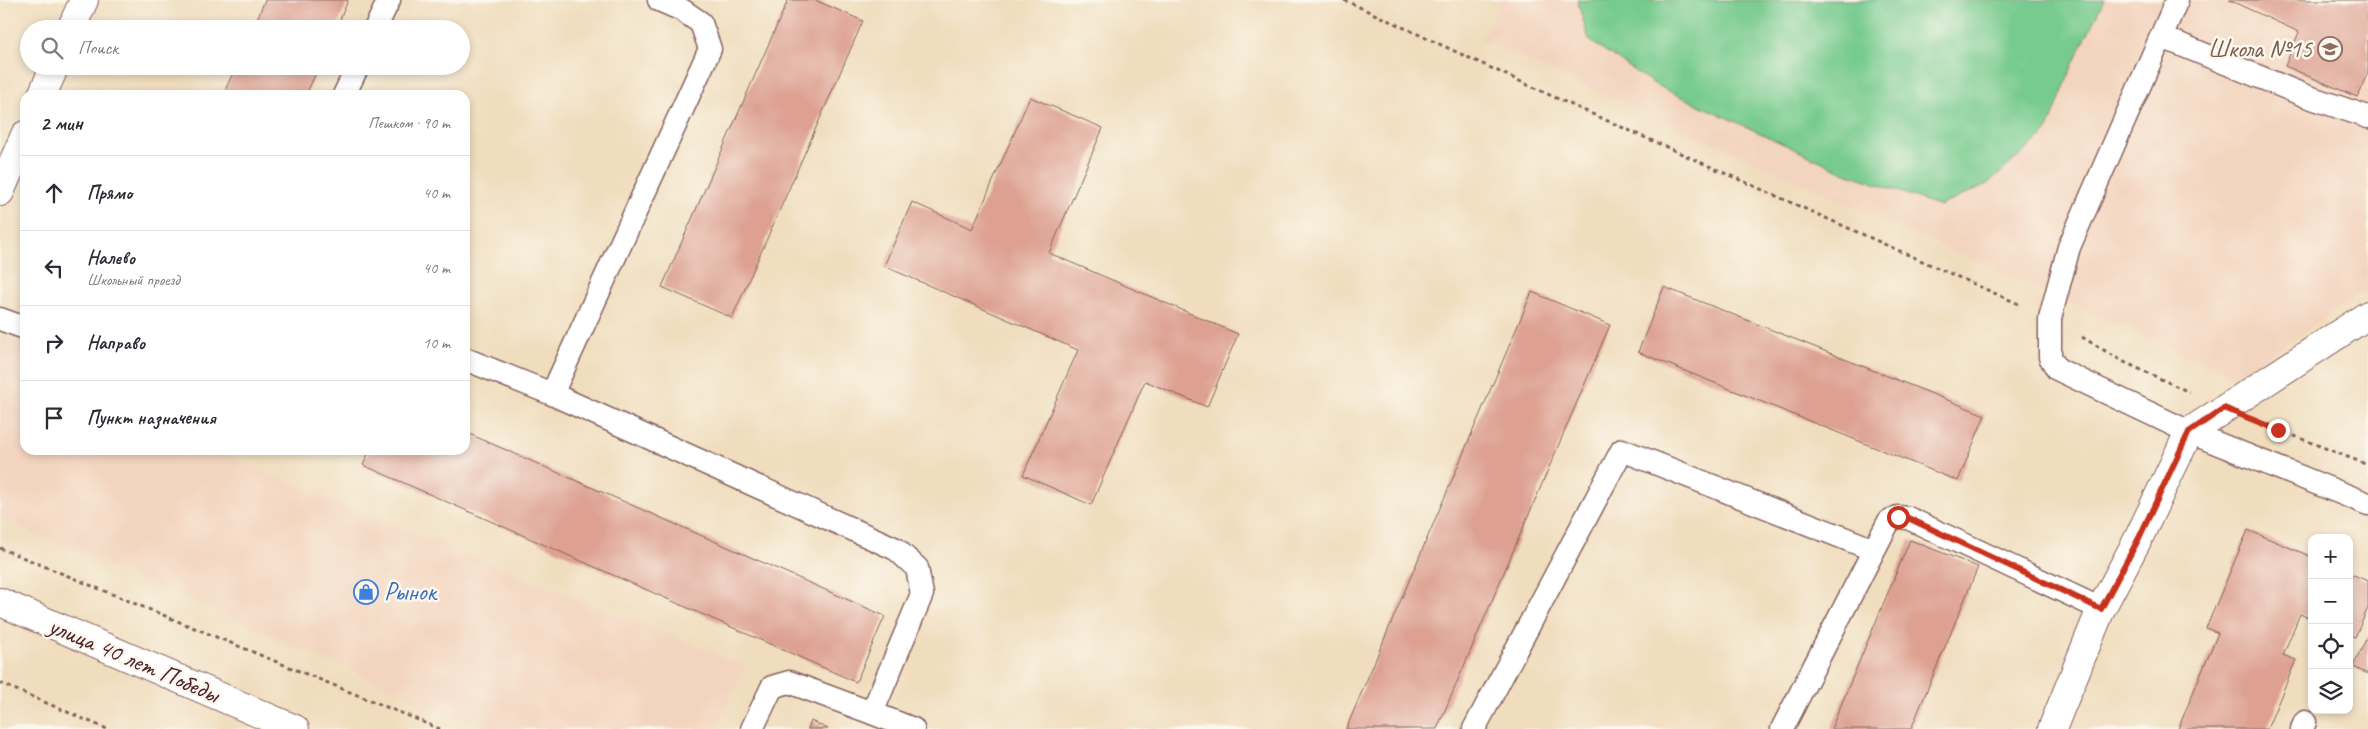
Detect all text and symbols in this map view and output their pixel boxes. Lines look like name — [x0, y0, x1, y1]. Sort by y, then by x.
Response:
search box — [20, 20, 470, 75]
place label: Школа №15 — [2208, 33, 2314, 65]
icon: search — [38, 34, 66, 62]
text: Поиск — [78, 36, 118, 60]
school or university icon: Школа №15 — [2317, 36, 2343, 62]
text: 2 мин — [40, 110, 83, 136]
text: Пешком · 90 m — [368, 113, 450, 133]
icon: ahead — [40, 179, 68, 207]
text: Прямо — [87, 181, 132, 205]
text: 40 m — [423, 183, 450, 203]
text: Налево — [87, 246, 135, 270]
icon: left — [40, 254, 68, 282]
text: 40 m — [423, 258, 450, 278]
text: Школьный проезд — [87, 270, 180, 290]
icon: right — [40, 329, 68, 357]
text: Направо — [87, 331, 145, 355]
text: 10 m — [423, 333, 450, 353]
icon: arrive — [40, 404, 68, 432]
text: Пункт назначения — [87, 406, 216, 430]
route end — [2267, 419, 2290, 442]
route start — [1887, 506, 1910, 529]
map controls — [2308, 534, 2353, 714]
button: + — [2308, 534, 2353, 579]
place label: Рынок — [384, 576, 438, 608]
shop icon: Рынок — [353, 579, 379, 605]
button: − — [2308, 579, 2353, 624]
street label: улица 40 лет Победы — [42, 609, 226, 711]
button: locate — [2308, 624, 2353, 669]
button: layers — [2308, 669, 2353, 714]

